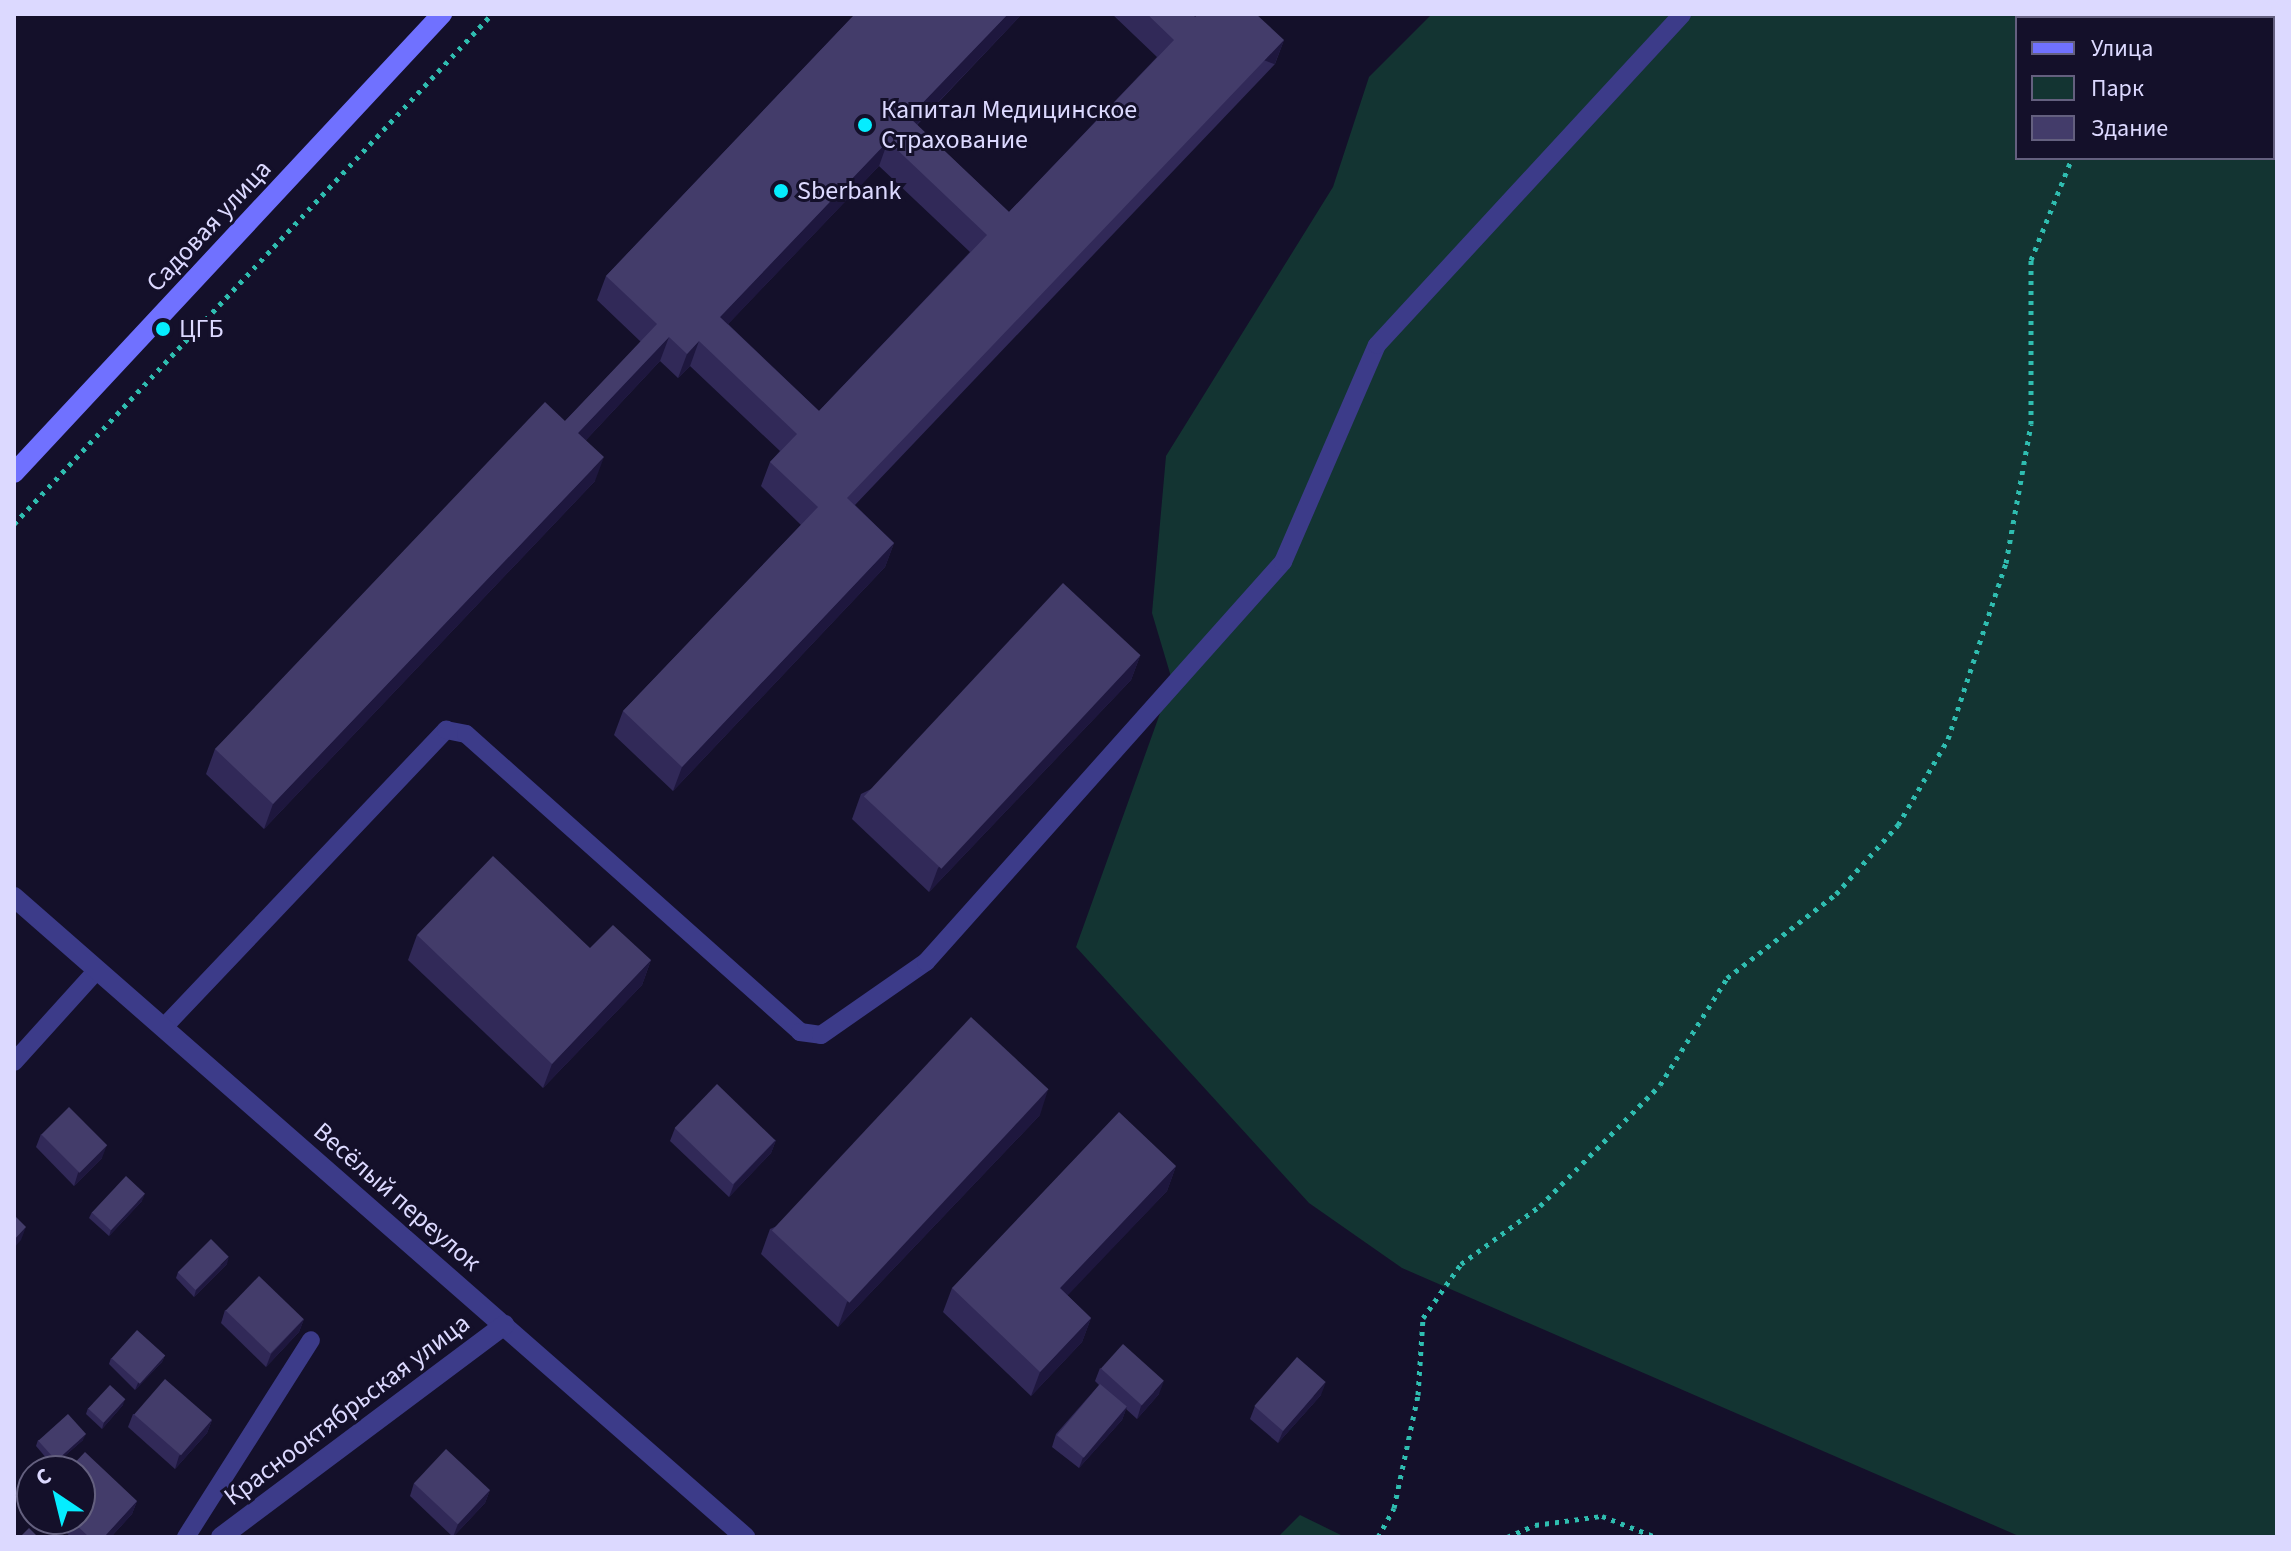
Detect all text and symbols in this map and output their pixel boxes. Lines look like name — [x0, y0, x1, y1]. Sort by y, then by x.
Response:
legend — [2015, 16, 2275, 160]
text: Улица — [2091, 31, 2153, 66]
text: Парк — [2091, 71, 2144, 106]
place label: Капитал Медицинское Страхование — [881, 94, 1137, 156]
text: Здание — [2091, 111, 2168, 146]
marker: Капитал Медицинское Страхование — [856, 116, 874, 134]
street label: Садовая улица — [140, 154, 278, 298]
place label: Sberbank — [797, 175, 901, 207]
marker: Sberbank — [772, 182, 790, 200]
place label: ЦГБ — [179, 313, 224, 345]
marker: ЦГБ — [154, 320, 172, 338]
street label: Весёлый переулок — [307, 1116, 487, 1278]
street label: Краснооктябрьская улица — [218, 1307, 476, 1513]
north arrow — [16, 1455, 96, 1535]
text: С — [29, 1460, 58, 1494]

